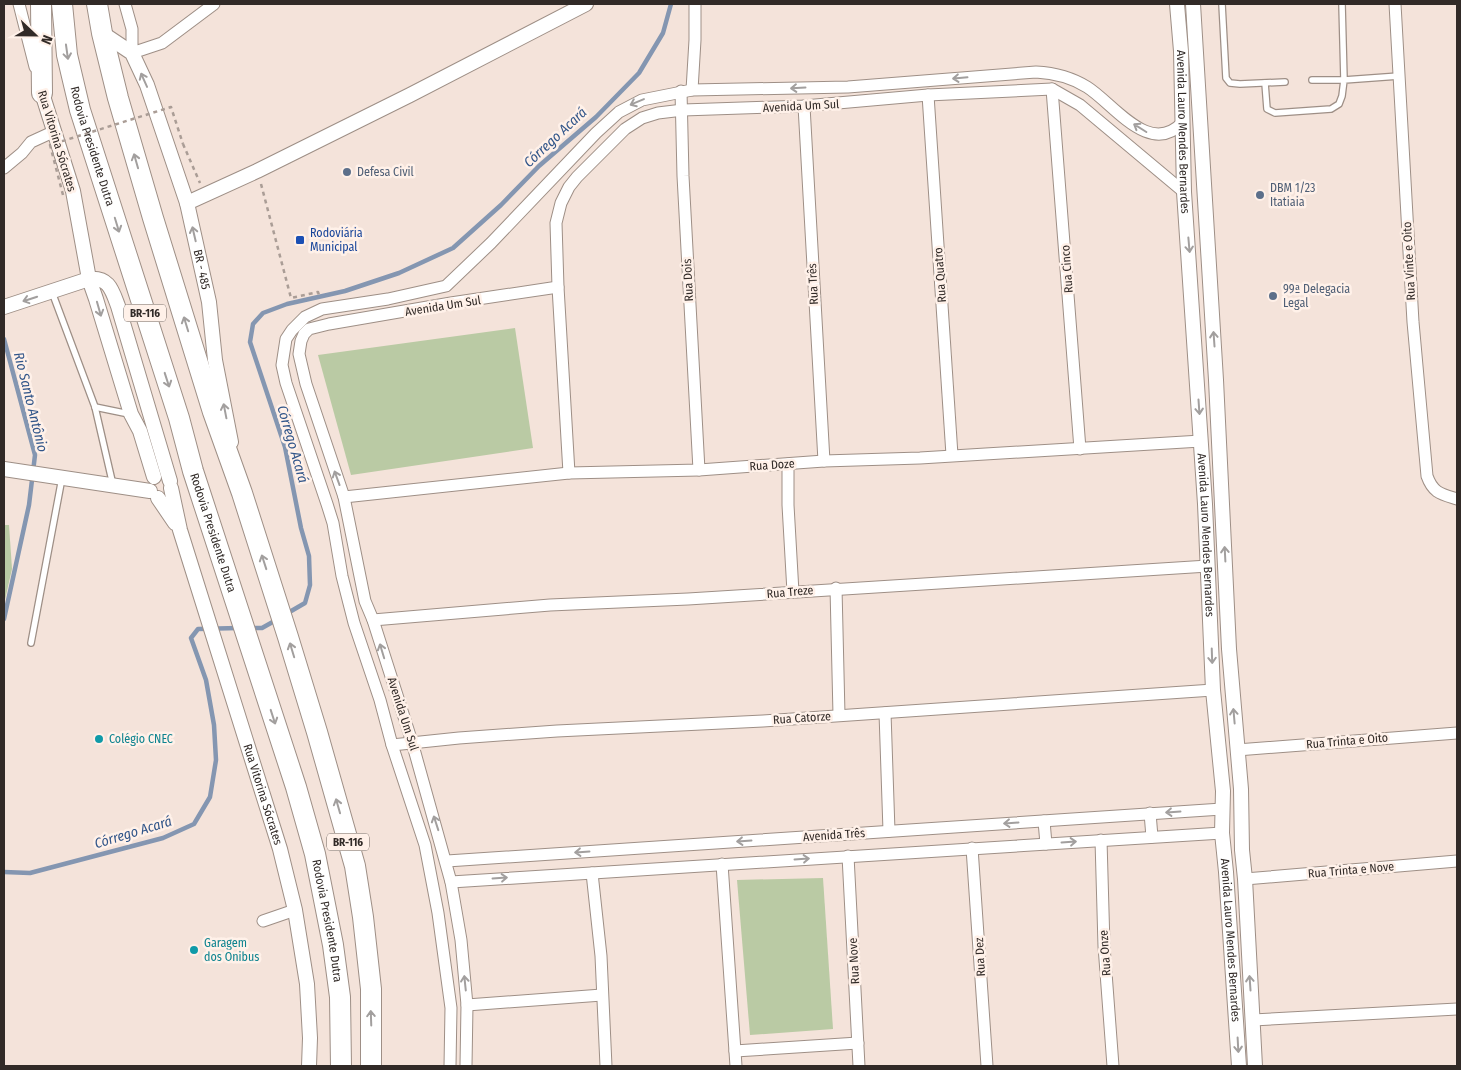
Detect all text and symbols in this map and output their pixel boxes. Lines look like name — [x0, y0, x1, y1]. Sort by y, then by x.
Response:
north arrow — [10, 10, 60, 60]
text: N — [37, 33, 56, 47]
one-way arrow — [62, 44, 72, 60]
street label: Avenida Lauro Mendes Bernardes — [1174, 50, 1192, 214]
one-way arrow — [139, 73, 149, 88]
one-way arrow — [952, 73, 968, 83]
one-way arrow — [790, 84, 806, 93]
street label: Rodovia Presidente Dutra — [68, 85, 117, 208]
street label: Rua Vitorina Sócrates — [35, 89, 79, 193]
street label: Avenida Um Sul — [762, 97, 840, 115]
one-way arrow — [630, 98, 645, 108]
water label: Córrego Acará — [520, 104, 590, 171]
one-way arrow — [1133, 123, 1147, 133]
one-way arrow — [131, 153, 141, 169]
place label: Defesa Civil — [357, 165, 414, 179]
marker: Defesa Civil — [341, 166, 353, 178]
place label: DBM 1/23 Itatiaia — [1270, 181, 1315, 209]
marker: DBM 1/23 Itatiaia — [1254, 189, 1266, 201]
one-way arrow — [113, 216, 123, 232]
street label: Rua Vinte e Oito — [1400, 221, 1418, 301]
place label: Rodoviária Municipal — [310, 226, 363, 254]
one-way arrow — [189, 227, 198, 243]
marker: Rodoviária Municipal — [294, 234, 306, 246]
one-way arrow — [1184, 236, 1193, 252]
street label: Rua Cinco — [1058, 244, 1076, 294]
street label: Rua Quatro — [931, 247, 949, 303]
street label: BR - 485 — [191, 248, 213, 291]
street label: Rua Dois — [680, 258, 696, 302]
street label: Rua Três — [805, 263, 821, 305]
place label: 99ª Delegacia Legal — [1283, 282, 1350, 310]
marker: 99ª Delegacia Legal — [1267, 290, 1279, 302]
street label: Avenida Um Sul — [404, 293, 482, 319]
one-way arrow — [22, 294, 38, 304]
one-way arrow — [95, 301, 104, 317]
road number: BR-116 — [124, 304, 166, 322]
one-way arrow — [181, 316, 191, 332]
one-way arrow — [1209, 331, 1218, 347]
water label: Rio Santo Antônio — [10, 350, 51, 454]
one-way arrow — [162, 371, 172, 387]
one-way arrow — [1194, 399, 1203, 415]
water label: Córrego Acará — [273, 403, 312, 485]
one-way arrow — [220, 404, 230, 420]
street label: Avenida Lauro Mendes Bernardes — [1195, 453, 1217, 617]
street label: Rua Doze — [749, 456, 795, 474]
one-way arrow — [332, 470, 341, 486]
street label: Rodovia Presidente Dutra — [187, 471, 239, 594]
one-way arrow — [1220, 546, 1230, 562]
one-way arrow — [258, 554, 268, 570]
street label: Rua Treze — [766, 583, 814, 601]
one-way arrow — [287, 642, 297, 658]
one-way arrow — [377, 644, 387, 660]
one-way arrow — [1207, 648, 1217, 664]
street label: Avenida Um Sul — [385, 675, 421, 753]
one-way arrow — [1229, 708, 1239, 724]
one-way arrow — [268, 709, 278, 725]
street label: Rua Catorze — [773, 709, 832, 727]
street label: Rua Trinta e Oito — [1305, 730, 1389, 752]
place label: Colégio CNEC — [109, 732, 173, 746]
marker: Colégio CNEC — [93, 733, 105, 745]
street label: Rua Vitorina Sócrates — [240, 742, 285, 847]
one-way arrow — [333, 798, 342, 814]
one-way arrow — [1165, 807, 1181, 817]
water label: Córrego Acará — [92, 813, 174, 852]
one-way arrow — [431, 816, 440, 832]
one-way arrow — [1003, 818, 1019, 828]
street label: Avenida Três — [803, 826, 865, 844]
road number: BR-116 — [327, 834, 369, 850]
one-way arrow — [736, 837, 752, 846]
one-way arrow — [1061, 838, 1077, 847]
one-way arrow — [574, 847, 590, 857]
one-way arrow — [794, 855, 810, 864]
street label: Rodovia Presidente Dutra — [309, 858, 345, 983]
street label: Avenida Lauro Mendes Bernardes — [1218, 858, 1243, 1022]
street label: Rua Trinta e Nove — [1307, 859, 1395, 881]
one-way arrow — [492, 874, 508, 883]
street label: Rua Onze — [1096, 930, 1114, 976]
place label: Garagem dos Onibus — [204, 936, 259, 964]
street label: Rua Nove — [846, 937, 862, 984]
street label: Rua Dez — [972, 937, 988, 977]
marker: Garagem dos Onibus — [188, 944, 200, 956]
one-way arrow — [460, 975, 470, 991]
one-way arrow — [1246, 975, 1255, 991]
one-way arrow — [367, 1010, 376, 1026]
one-way arrow — [1233, 1037, 1242, 1053]

